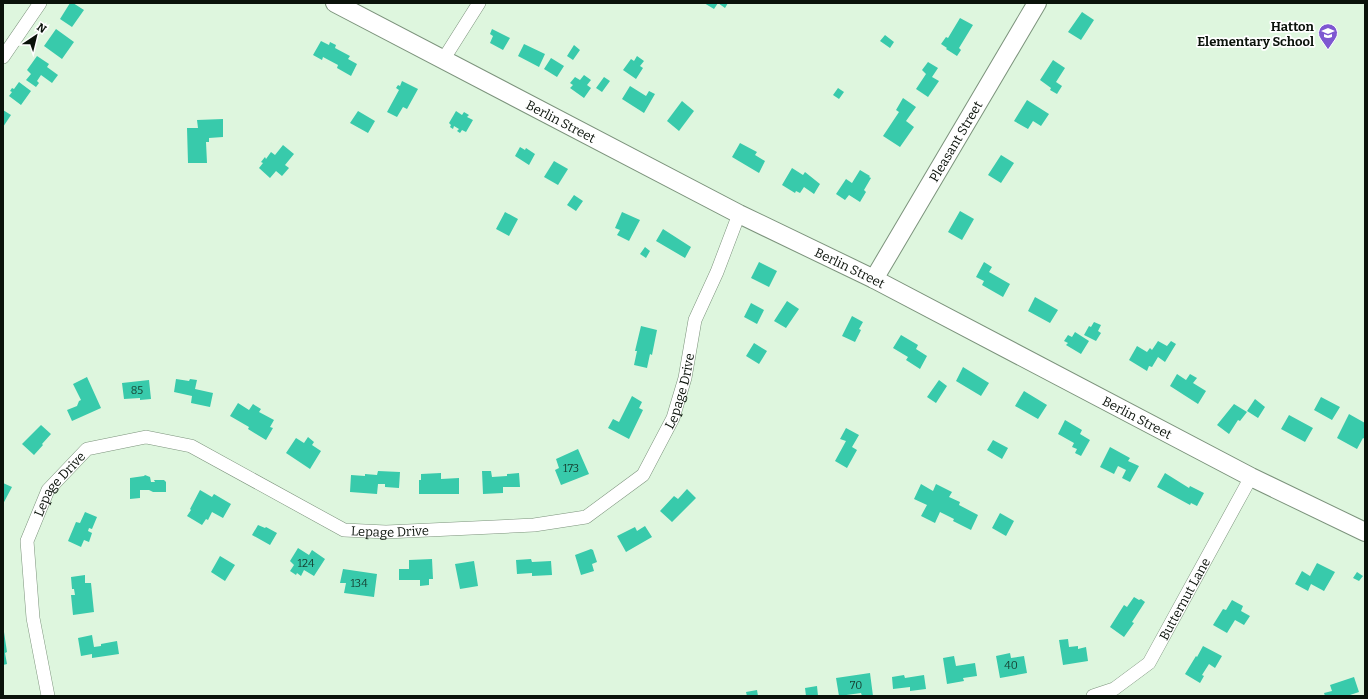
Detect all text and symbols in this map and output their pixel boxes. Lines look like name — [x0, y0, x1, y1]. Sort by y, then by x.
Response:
north arrow — [16, 16, 56, 56]
place label: Hatton Elementary School — [1197, 19, 1315, 49]
text: N — [34, 20, 49, 36]
school or university icon: Hatton Elementary School — [1317, 22, 1339, 50]
street label: Berlin Street — [524, 97, 598, 146]
street label: Pleasant Street — [926, 98, 986, 185]
street label: Berlin Street — [812, 245, 888, 292]
street label: Lepage Drive — [662, 352, 697, 432]
house number: 85 — [131, 384, 143, 397]
street label: Berlin Street — [1100, 393, 1174, 442]
street label: Lepage Drive — [31, 449, 88, 519]
house number: 173 — [563, 462, 579, 475]
street label: Lepage Drive — [351, 523, 429, 540]
street label: Butternut Lane — [1156, 555, 1213, 643]
house number: 124 — [298, 557, 315, 570]
house number: 134 — [350, 577, 368, 590]
house number: 40 — [1004, 659, 1018, 672]
house number: 70 — [850, 679, 862, 692]

